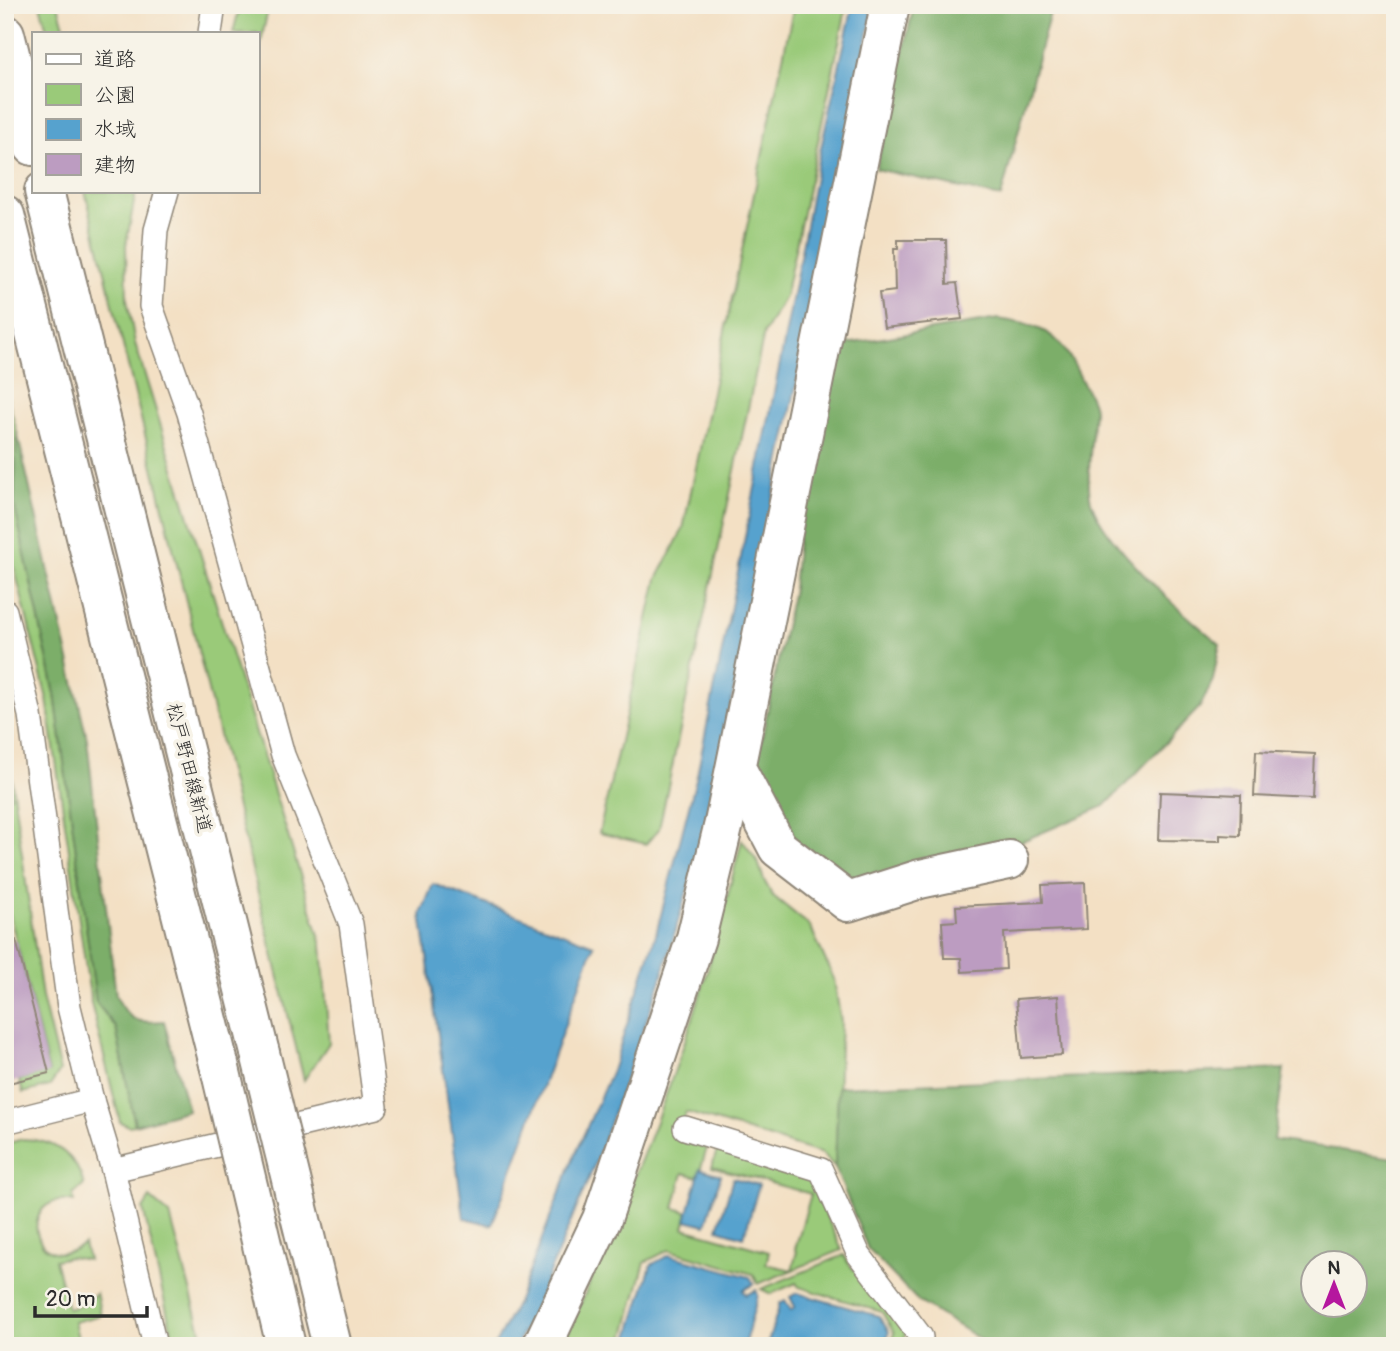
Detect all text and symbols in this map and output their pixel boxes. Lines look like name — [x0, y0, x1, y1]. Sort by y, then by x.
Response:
legend — [32, 32, 259, 192]
text: 道路 — [94, 46, 136, 73]
text: 公園 — [94, 82, 136, 109]
text: 水域 — [94, 116, 136, 143]
text: 建物 — [94, 152, 136, 179]
street label: 松戸野田線新道 — [161, 701, 217, 835]
north arrow — [1298, 1250, 1368, 1320]
text: N — [1328, 1256, 1341, 1280]
scale bar — [35, 1274, 147, 1318]
text: 20 m — [46, 1286, 95, 1313]

